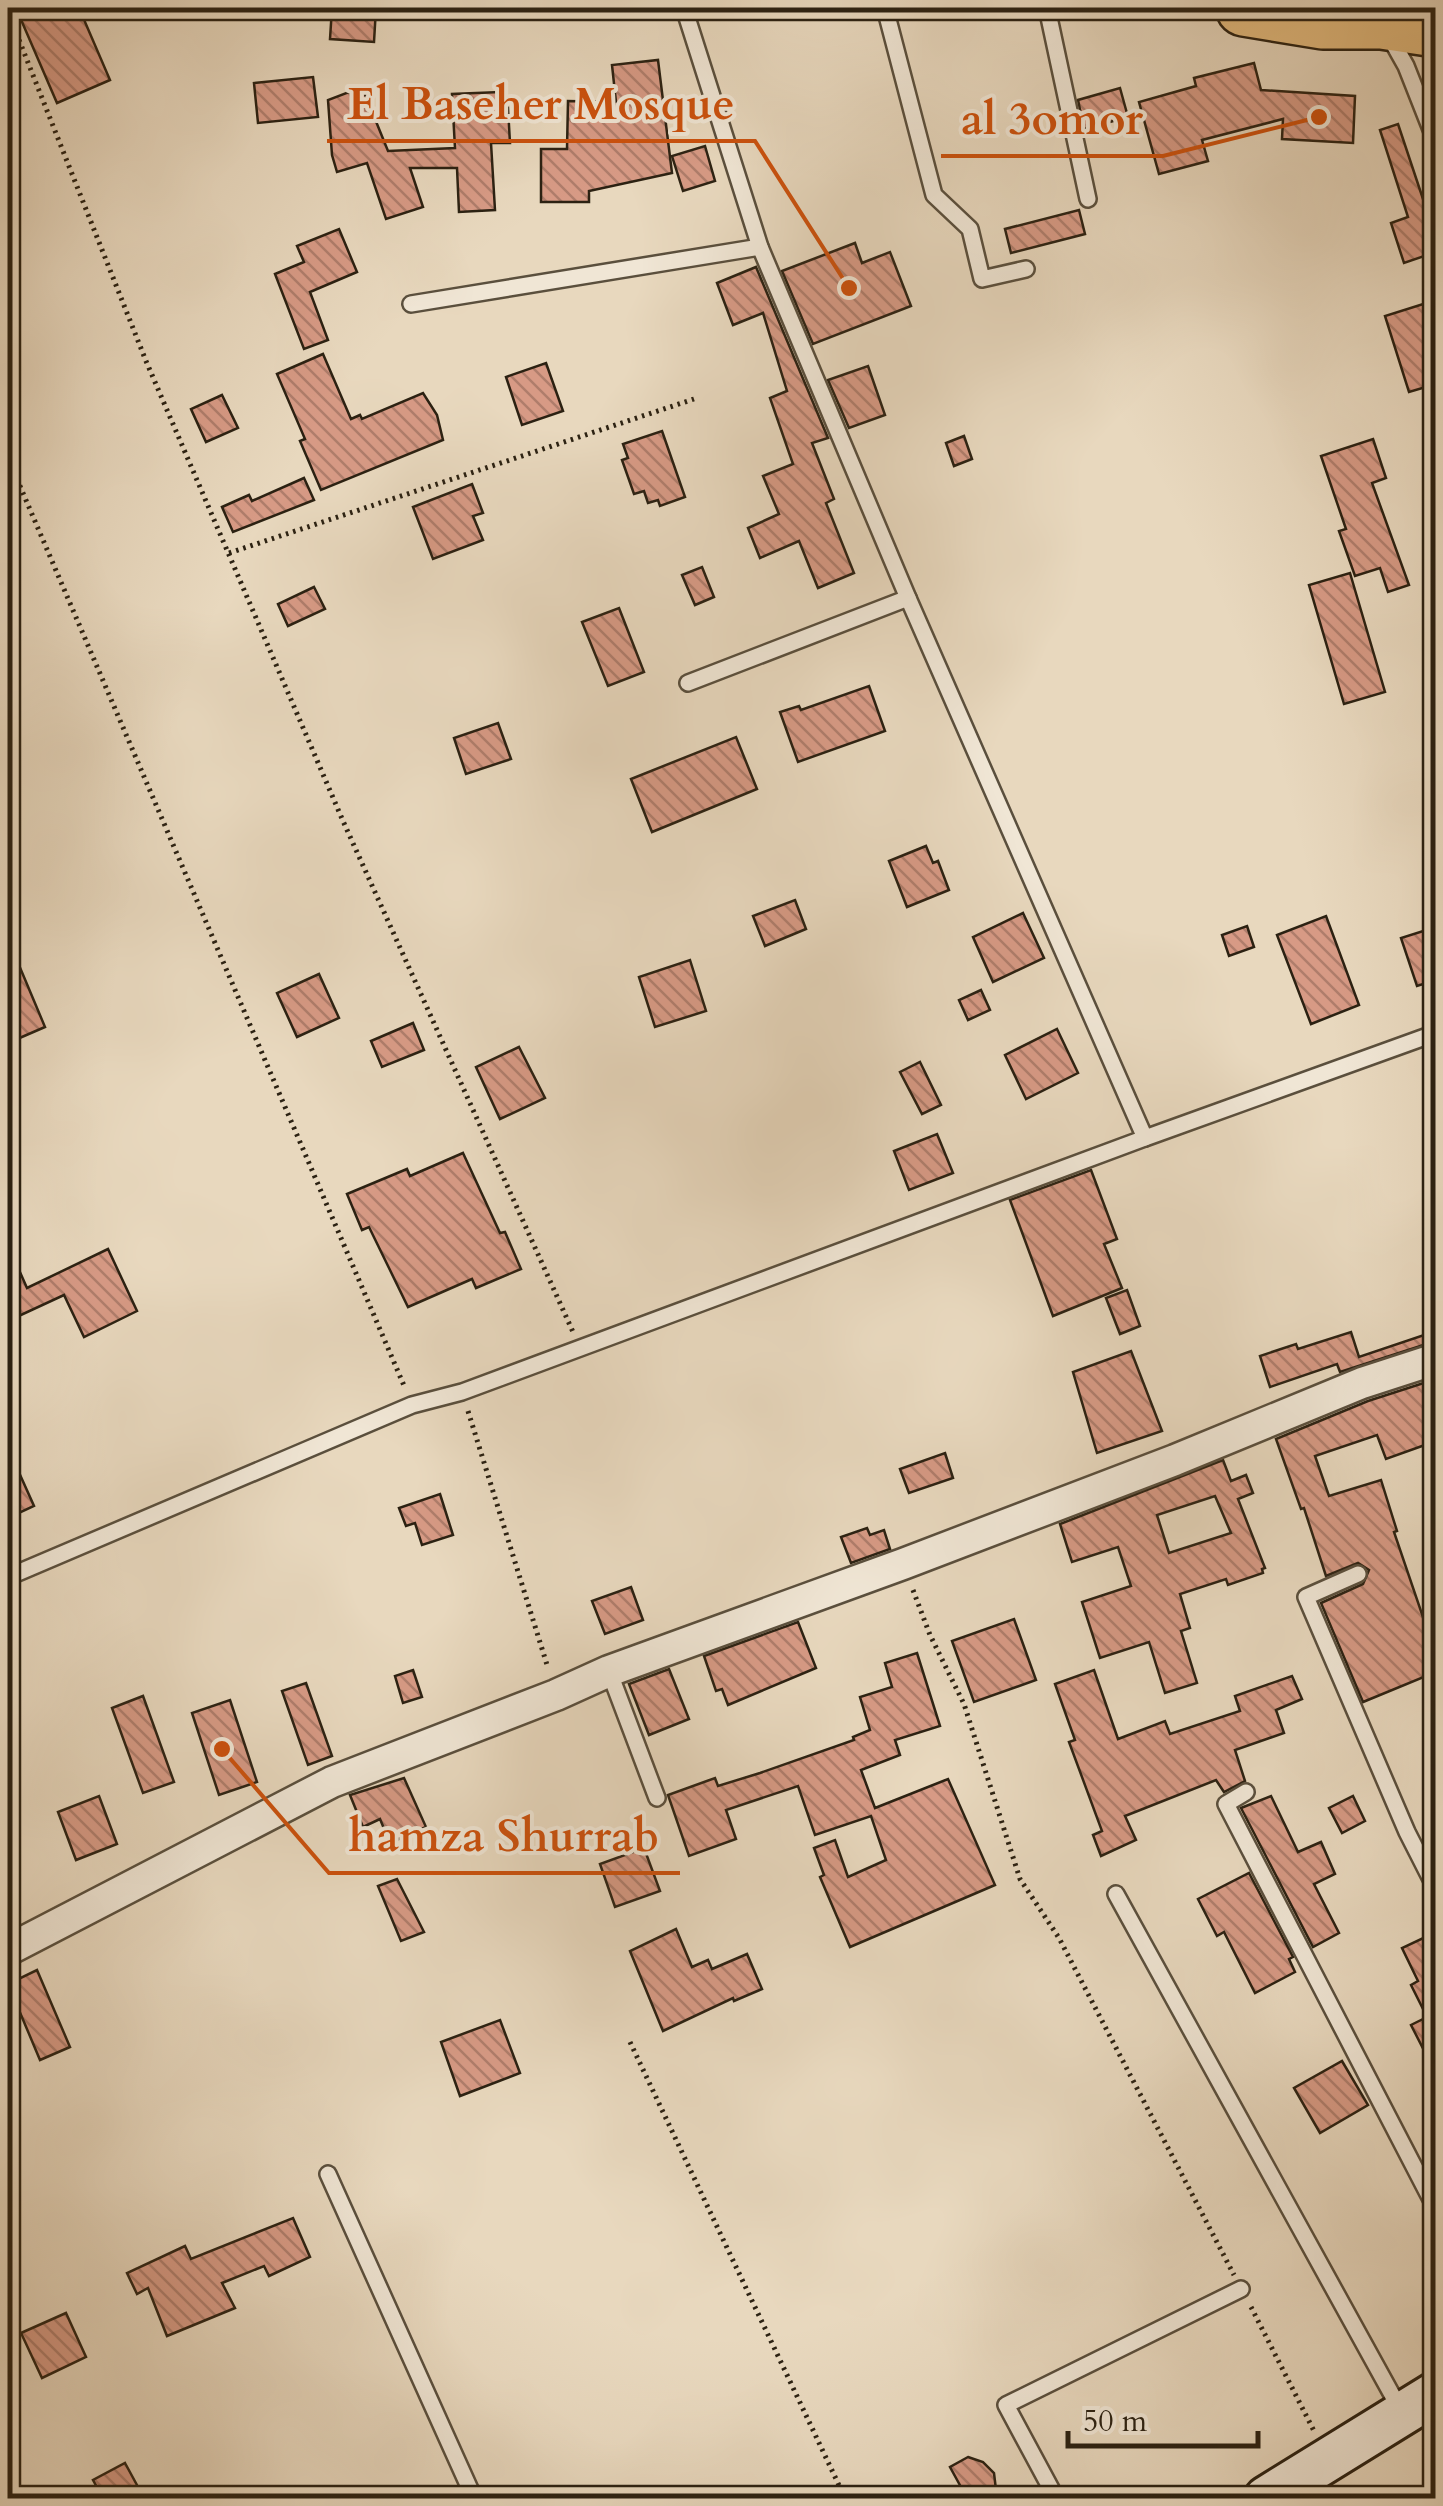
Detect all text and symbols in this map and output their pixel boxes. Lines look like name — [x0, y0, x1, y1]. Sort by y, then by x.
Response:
callout: El Baseher Mosque — [327, 66, 755, 141]
text: El Baseher Mosque — [347, 74, 735, 135]
callout: al 3omor — [941, 81, 1163, 156]
text: al 3omor — [961, 89, 1144, 150]
callout: hamza Shurrab — [329, 1798, 680, 1873]
text: hamza Shurrab — [349, 1806, 659, 1867]
scale bar — [1068, 2386, 1258, 2448]
text: 50 m — [1083, 2401, 1148, 2442]

